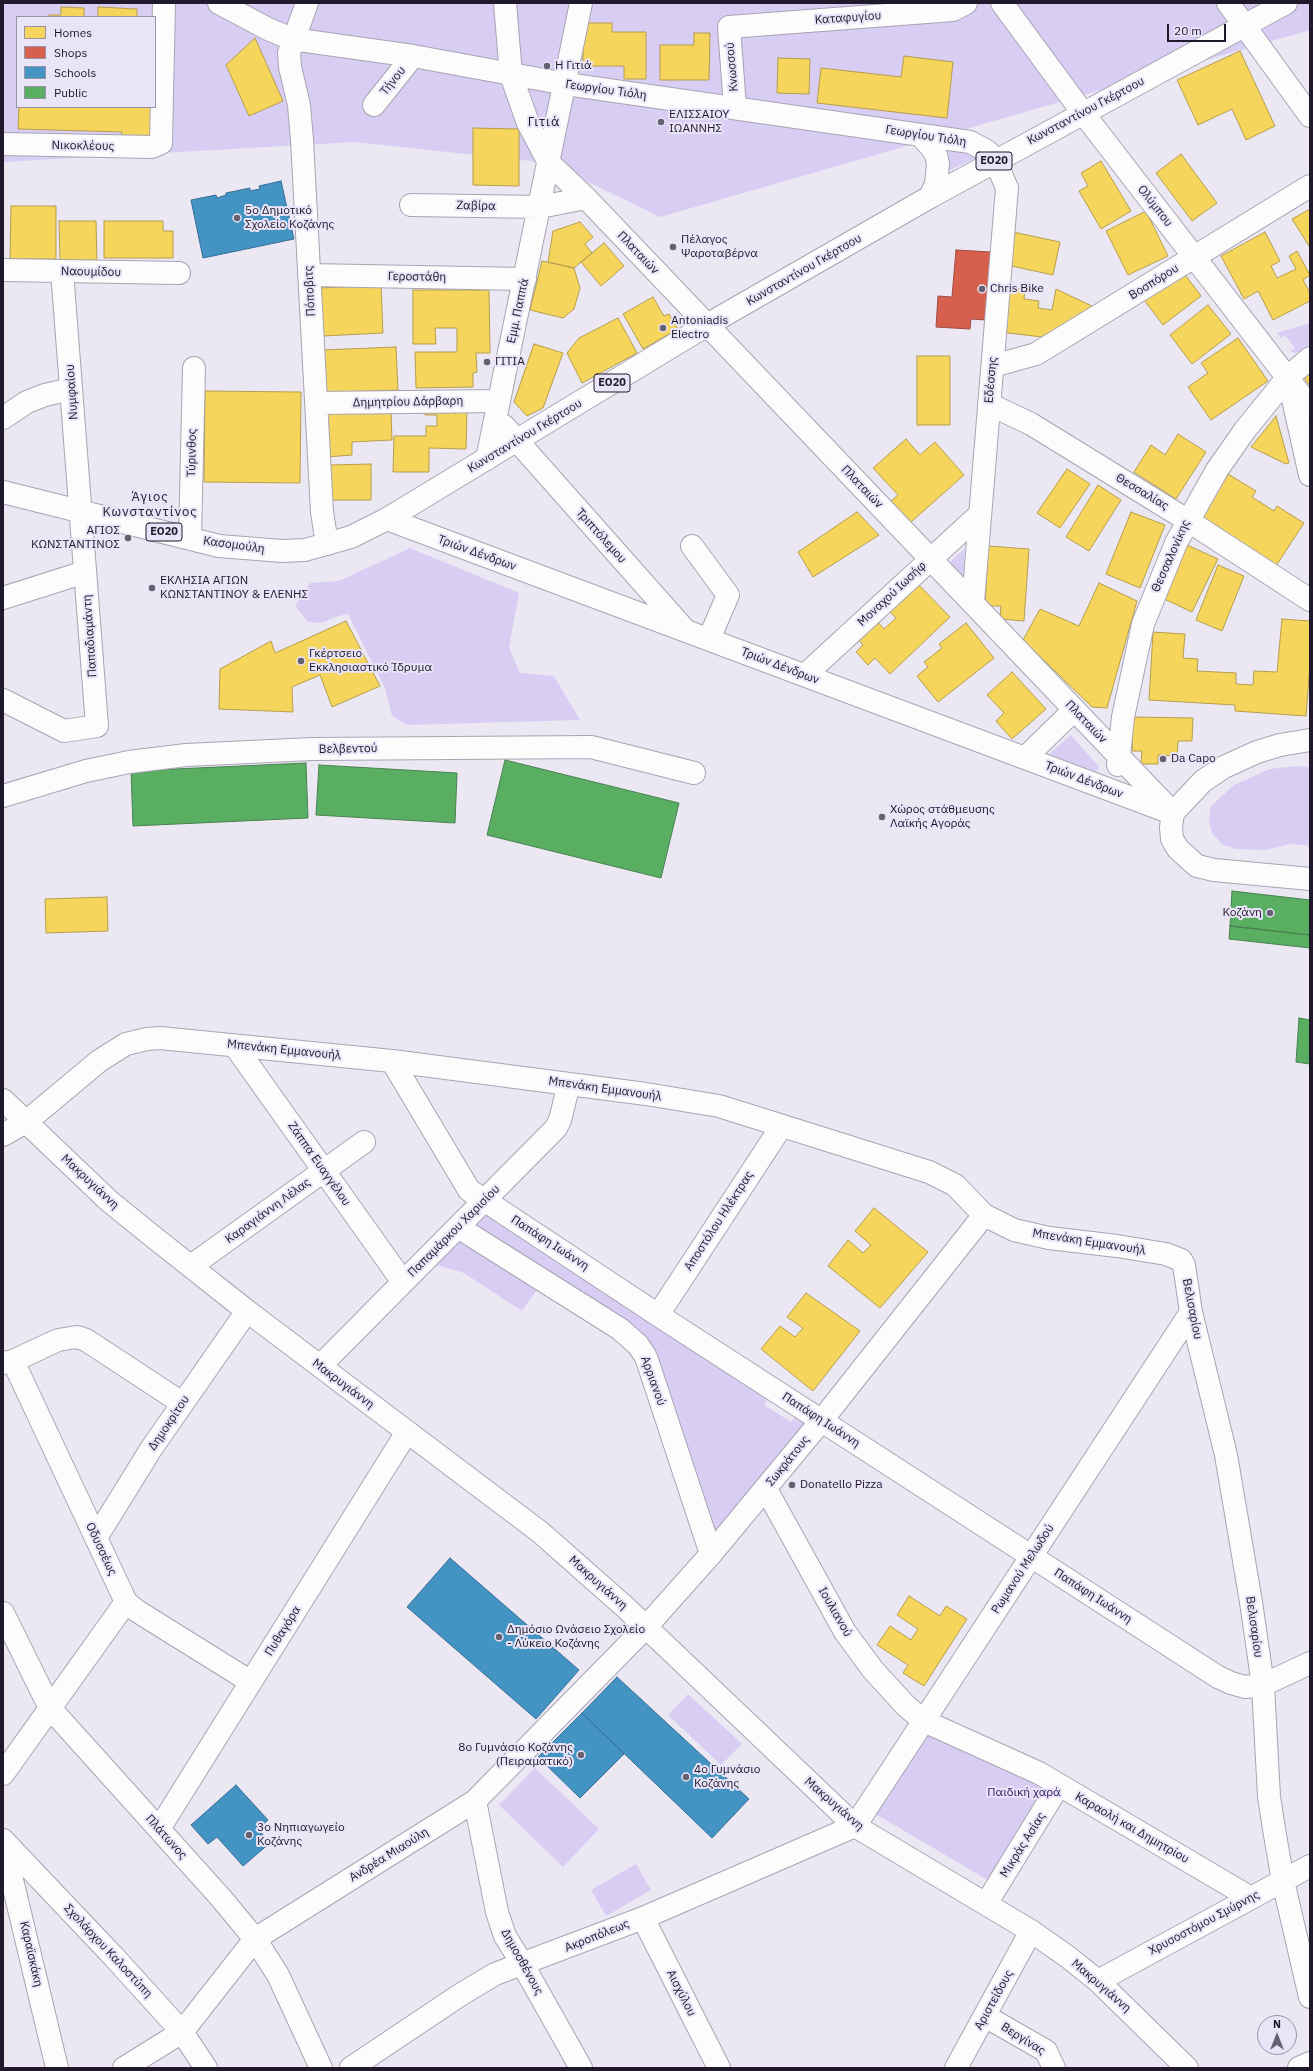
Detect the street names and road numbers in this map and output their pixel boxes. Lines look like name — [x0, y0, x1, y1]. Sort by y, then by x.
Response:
street label: Καταφυγίου — [814, 8, 882, 28]
street label: Κνωσσού — [723, 42, 741, 92]
street label: Τήνου — [377, 64, 409, 98]
street label: Κωνσταντίνου Γκέρτσου — [1025, 74, 1147, 148]
street label: Γεωργίου Τιόλη — [565, 77, 647, 103]
street label: Γεωργίου Τιόλη — [884, 122, 968, 150]
street label: Νικοκλέους — [51, 138, 115, 154]
road number: ΕΟ20 — [976, 152, 1012, 170]
street label: Ολύμπου — [1134, 182, 1176, 230]
street label: Ζαβίρα — [456, 198, 496, 214]
street label: Πλαταιών — [614, 229, 662, 277]
street label: Κωνσταντίνου Γκέρτσου — [744, 231, 864, 309]
street label: Βοσπόρου — [1126, 261, 1182, 303]
street label: Ναουμίδου — [61, 264, 121, 280]
street label: Πόποβιτς — [301, 265, 319, 317]
street label: Γεροστάθη — [388, 269, 446, 285]
street label: Εμμ. Παππά — [504, 277, 532, 345]
street label: Εδέσσης — [982, 356, 1000, 404]
street label: Νυμφαίου — [63, 364, 81, 420]
road number: ΕΟ20 — [594, 374, 630, 392]
street label: Δημητρίου Δάρβαρη — [353, 394, 463, 410]
street label: Κωνσταντίνου Γκέρτσου — [465, 396, 585, 476]
street label: Τύρινθος — [184, 429, 200, 477]
street label: Πλαταιών — [838, 463, 886, 511]
street label: Θεσσαλίας — [1113, 471, 1171, 513]
street label: Τριπτόλεμου — [573, 506, 629, 566]
street label: Θεσσαλονίκης — [1149, 518, 1193, 594]
road number: ΕΟ20 — [146, 523, 182, 541]
street label: Τριών Δένδρων — [436, 532, 518, 574]
street label: Κασομούλη — [202, 534, 266, 556]
street label: Μοναχού Ιωσήφ — [855, 559, 929, 629]
street label: Παπαδιαμάντη — [80, 594, 100, 678]
street label: Τριών Δένδρων — [739, 645, 821, 687]
street label: Πλαταιών — [1062, 698, 1110, 746]
street label: Βελβεντού — [318, 741, 378, 757]
street label: Τριών Δένδρων — [1043, 759, 1125, 801]
street label: Μπενάκη Εμμανουήλ — [226, 1037, 342, 1063]
street label: Μπενάκη Εμμανουήλ — [547, 1074, 663, 1104]
street label: Ζάππα Ευαγγέλου — [285, 1119, 353, 1209]
street label: Μακρυγιάννη — [58, 1152, 122, 1212]
street label: Αποστόλου Ηλέκτρας — [681, 1168, 757, 1274]
street label: Καραγιάννη Λέλας — [223, 1175, 313, 1247]
street label: Παπαμάρκου Χαρισίου — [405, 1182, 503, 1280]
street label: Παπάφη Ιωάννη — [508, 1212, 592, 1274]
street label: Μπενάκη Εμμανουήλ — [1031, 1226, 1147, 1258]
street label: Βελισαρίου — [1179, 1277, 1205, 1341]
street label: Αρριανού — [637, 1354, 669, 1408]
street label: Μακρυγιάννη — [309, 1356, 377, 1412]
street label: Παπάφη Ιωάννη — [779, 1389, 863, 1451]
street label: Δημοκρίτου — [145, 1393, 193, 1453]
street label: Σωκράτους — [763, 1433, 813, 1489]
street label: Οδυσσέως — [82, 1520, 120, 1578]
street label: Ρωμανού Μελωδού — [989, 1521, 1057, 1617]
street label: Μακρυγιάννη — [566, 1553, 630, 1613]
street label: Παπάφη Ιωάννη — [1051, 1565, 1135, 1627]
street label: Ιουλιανού — [815, 1585, 855, 1639]
street label: Βελισαρίου — [1243, 1595, 1265, 1659]
street label: Πυθαγόρα — [262, 1603, 304, 1659]
street label: Μακρυγιάννη — [801, 1774, 867, 1834]
street label: Καραολή και Δημητρίου — [1072, 1789, 1192, 1867]
street label: Μικράς Ασίας — [997, 1810, 1049, 1880]
street label: Πλάτωνος — [142, 1812, 190, 1862]
street label: Ανδρέα Μιαούλη — [347, 1825, 431, 1885]
street label: Χρυσοστόμου Σμύρνης — [1146, 1888, 1262, 1958]
street label: Σχολάρχου Καλοστύπη — [61, 1901, 155, 2001]
street label: Ακροπόλεως — [563, 1917, 631, 1955]
street label: Καραϊσκάκη — [16, 1920, 46, 1988]
street label: Δημοσθένους — [498, 1926, 546, 1998]
street label: Μακρυγιάννη — [1068, 1956, 1134, 2016]
street label: Αισχύλου — [663, 1967, 699, 2019]
street label: Αριστείδους — [972, 1967, 1016, 2033]
street label: Βεργίνας — [998, 2020, 1048, 2058]

